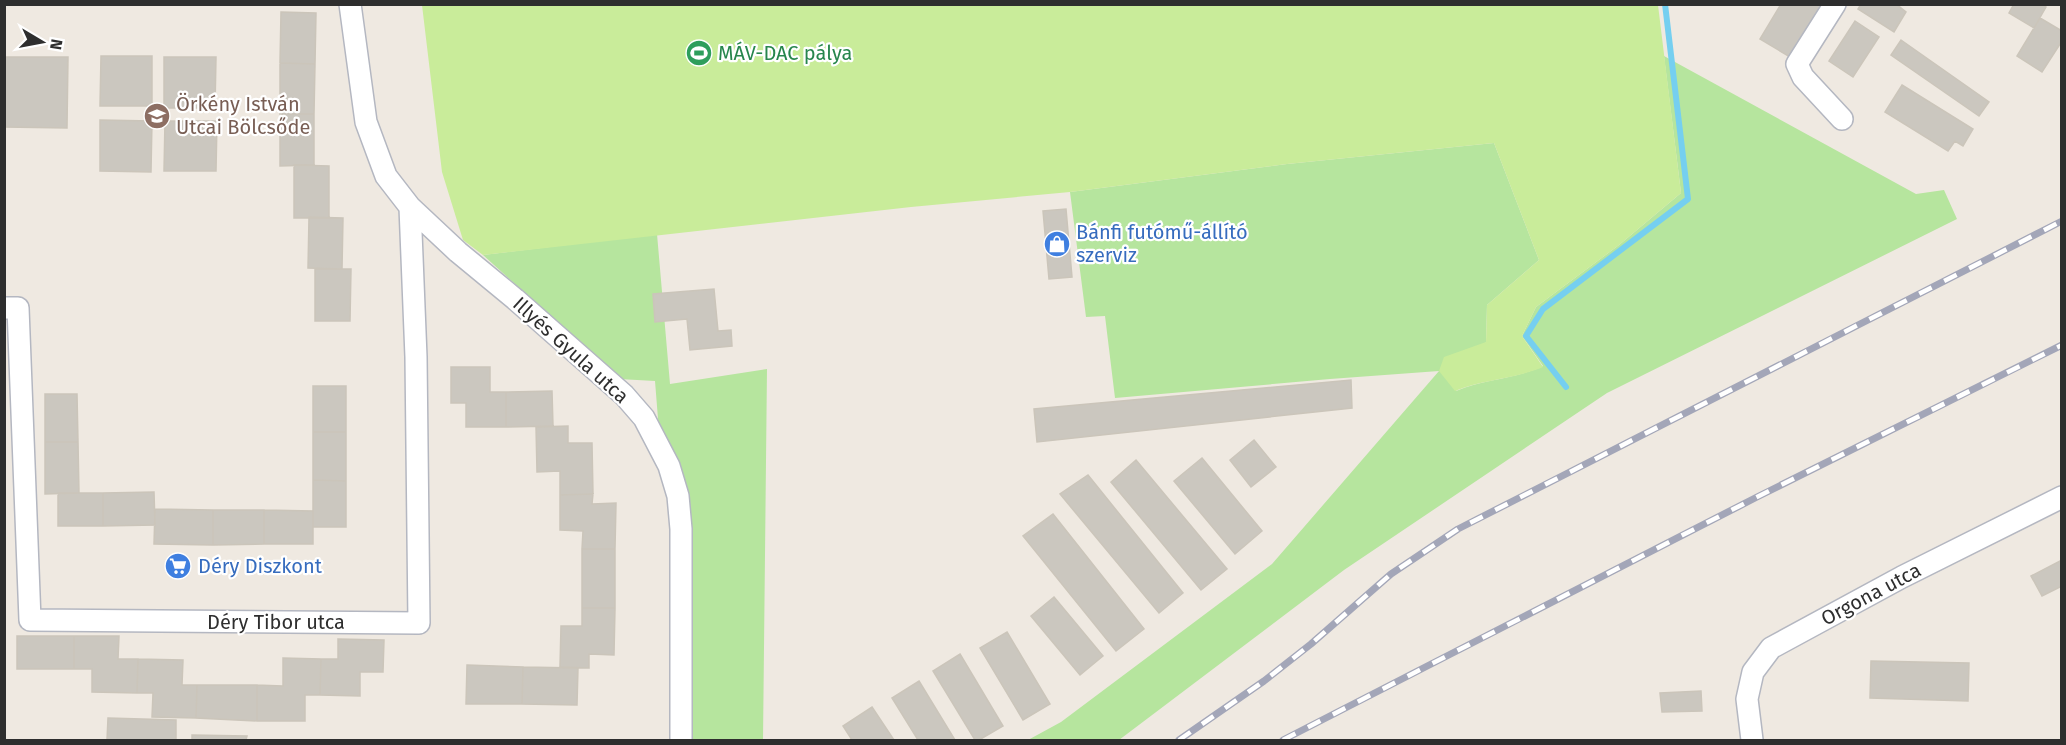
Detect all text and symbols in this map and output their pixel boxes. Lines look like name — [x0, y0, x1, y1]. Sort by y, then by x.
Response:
north arrow — [12, 12, 72, 72]
text: N — [46, 38, 67, 51]
sports icon: MÁV-DAC pálya — [684, 38, 714, 68]
place label: MÁV-DAC pálya — [718, 41, 852, 65]
place label: Örkény István Utcai Bölcsőde — [176, 92, 310, 139]
school or university icon: Örkény István Utcai Bölcsőde — [142, 101, 172, 131]
place label: Bánfi futómű-állító szerviz — [1076, 220, 1248, 267]
shop icon: Bánfi futómű-állító szerviz — [1042, 229, 1072, 259]
street label: Illyés Gyula utca — [508, 292, 634, 408]
supermarket icon: Déry Diszkont — [163, 551, 193, 581]
place label: Déry Diszkont — [198, 554, 323, 578]
street label: Orgona utca — [1817, 558, 1925, 630]
street label: Déry Tibor utca — [207, 610, 345, 634]

